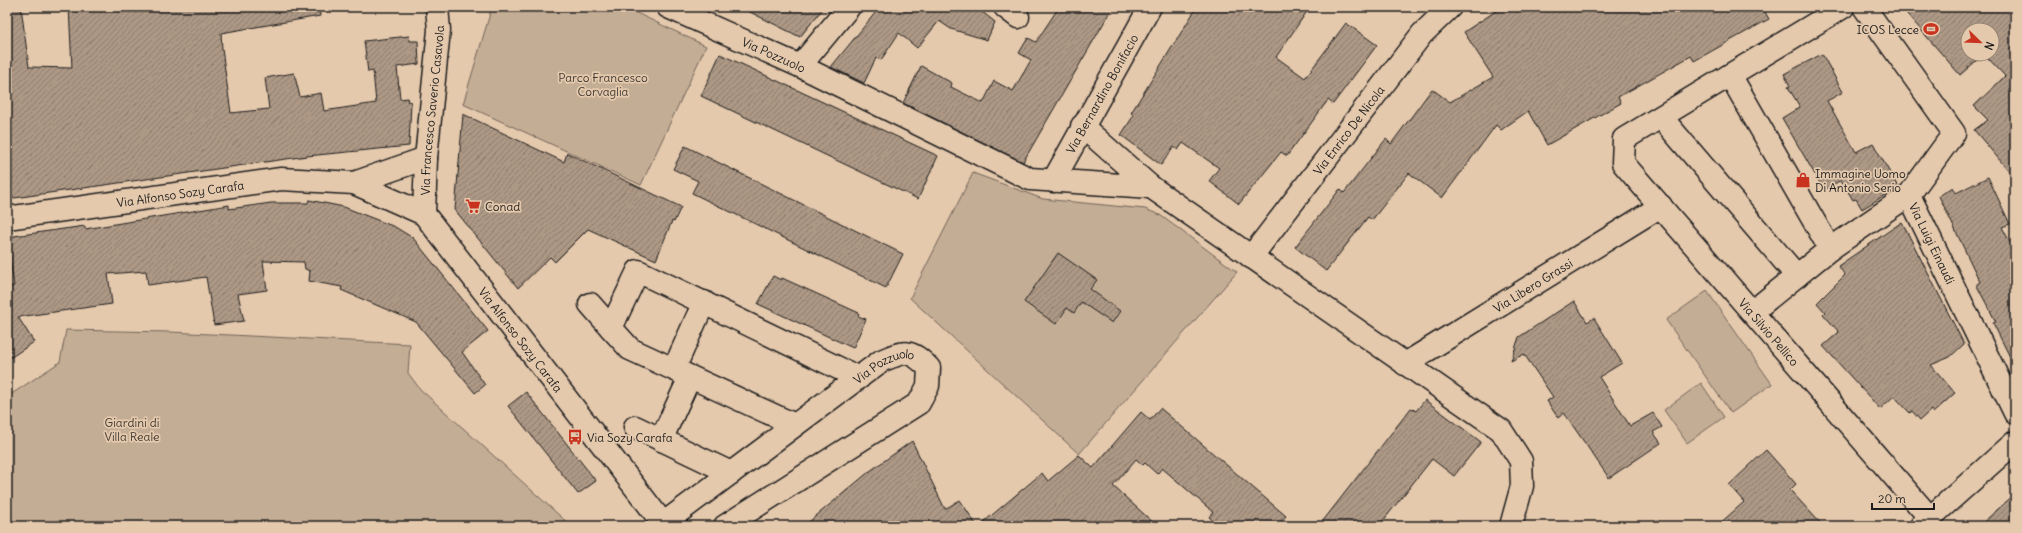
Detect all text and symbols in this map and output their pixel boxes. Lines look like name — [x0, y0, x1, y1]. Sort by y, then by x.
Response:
sports icon: ICOS Lecce — [1922, 20, 1940, 38]
place label: ICOS Lecce — [1857, 22, 1919, 37]
north arrow — [1960, 22, 2000, 62]
street label: Via Francesco Saverio Casavola — [417, 25, 447, 196]
street label: Via Bernardino Bonifacio — [1062, 31, 1141, 156]
street label: Via Pozzuolo — [740, 34, 808, 75]
text: N — [1981, 40, 1997, 52]
park label: Parco Francesco Corvaglia — [558, 70, 648, 99]
street label: Via Enrico De Nicola — [1309, 82, 1387, 178]
place label: Immagine Uomo Di Antonio Serio — [1815, 166, 1906, 195]
shop icon: Immagine Uomo Di Antonio Serio — [1794, 171, 1812, 189]
street label: Via Alfonso Sozy Carafa — [116, 177, 245, 210]
supermarket icon: Conad — [464, 197, 482, 215]
place label: Conad — [485, 199, 520, 214]
street label: Via Luigi Einaudi — [1906, 200, 1959, 286]
street label: Via Libero Grassi — [1490, 255, 1575, 315]
street label: Via Alfonso Sozy Carafa — [476, 284, 566, 395]
street label: Via Silvio Pellico — [1736, 295, 1802, 369]
street label: Via Pozzuolo — [850, 345, 918, 387]
park label: Giardini di Villa Reale — [104, 415, 160, 444]
bus stop icon: Via Sozy Carafa — [566, 428, 584, 446]
place label: Via Sozy Carafa — [587, 430, 673, 445]
scale bar — [1872, 485, 1934, 511]
text: 20 m — [1878, 491, 1906, 506]

